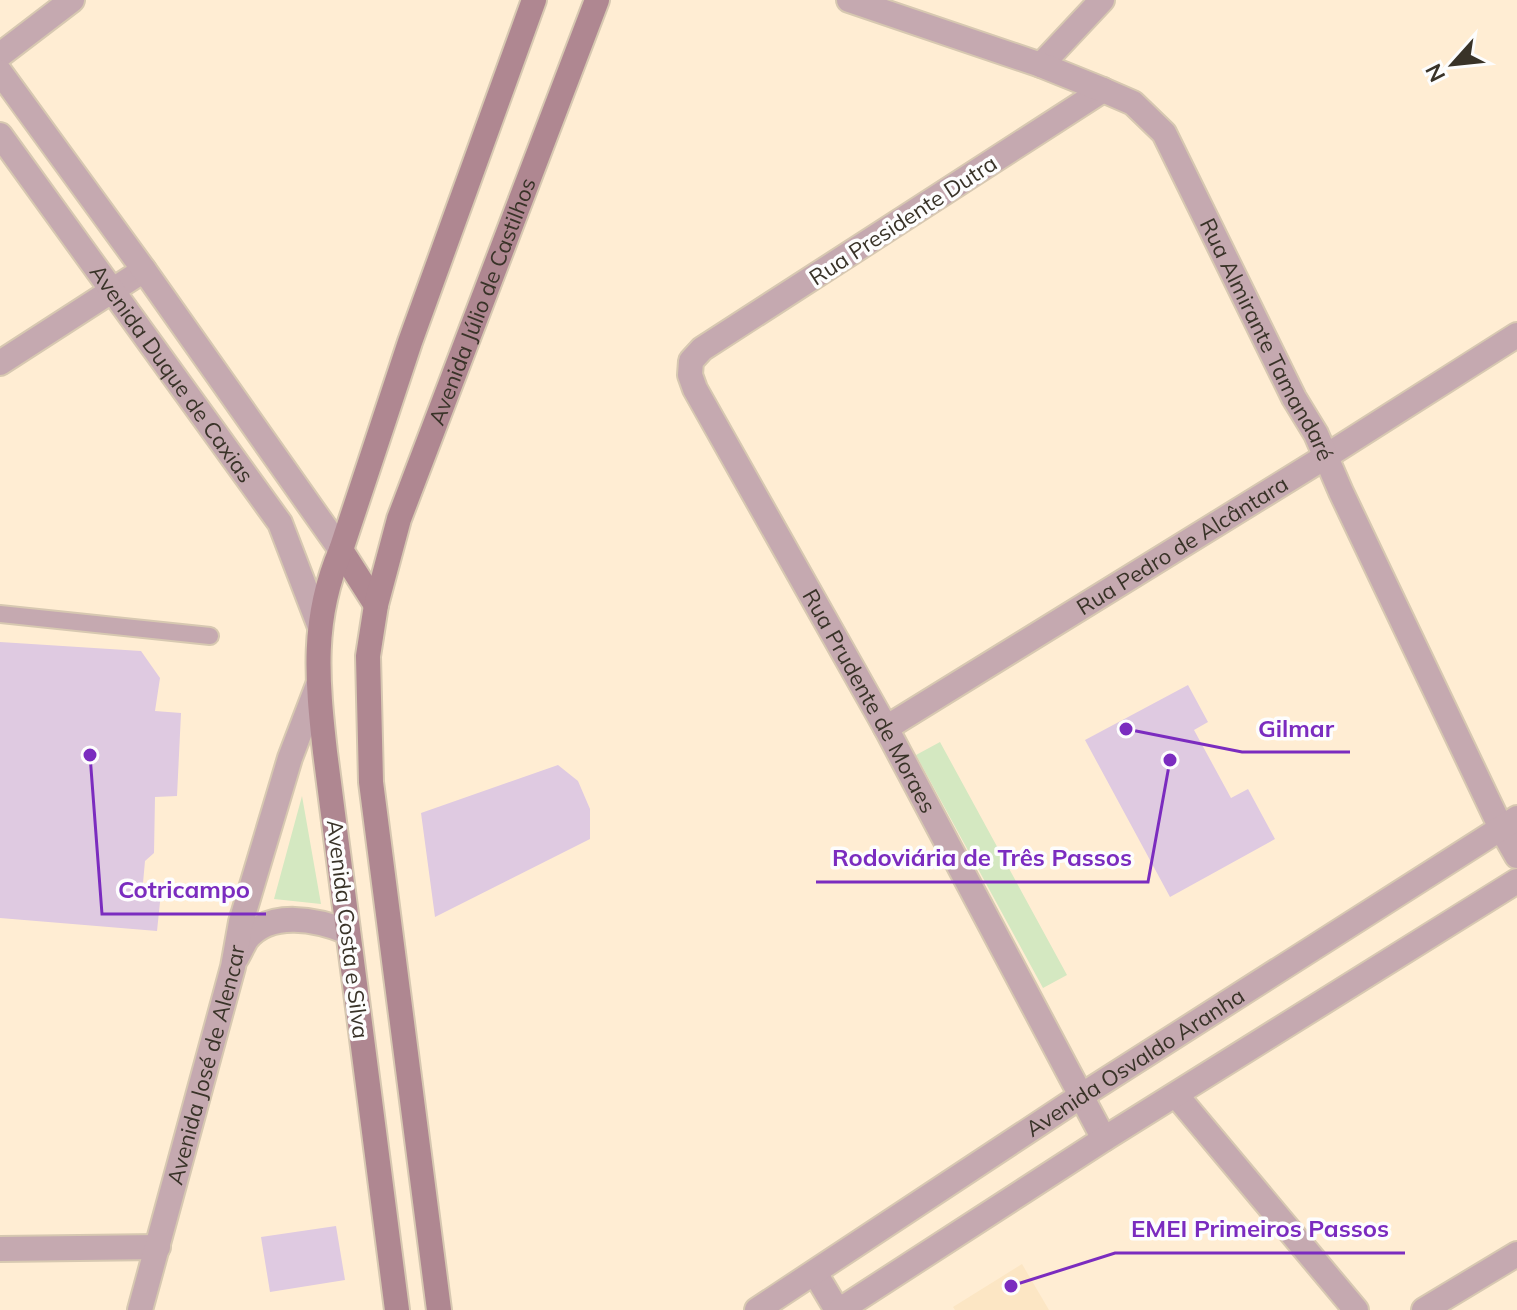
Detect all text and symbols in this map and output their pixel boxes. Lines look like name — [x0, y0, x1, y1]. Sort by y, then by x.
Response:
north arrow — [1413, 24, 1493, 104]
text: N — [1419, 59, 1451, 87]
street label: Rua Presidente Dutra — [804, 149, 1002, 291]
street label: Avenida Júlio de Castilhos — [422, 174, 542, 429]
street label: Rua Almirante Tamandaré — [1194, 213, 1340, 465]
street label: Avenida Duque de Caxias — [84, 259, 260, 488]
street label: Rua Pedro de Alcântara — [1071, 469, 1293, 621]
street label: Rua Prudente de Moraes — [797, 584, 942, 818]
callout: Gilmar — [1242, 704, 1350, 752]
text: Gilmar — [1258, 713, 1335, 743]
street label: Avenida Costa e Silva — [321, 818, 375, 1040]
callout: Rodoviária de Três Passos — [816, 834, 1148, 882]
text: Rodoviária de Três Passos — [832, 842, 1132, 872]
callout: Cotricampo — [102, 866, 266, 914]
text: Cotricampo — [118, 874, 250, 904]
street label: Avenida José de Alencar — [161, 943, 251, 1188]
street label: Avenida Osvaldo Aranha — [1020, 981, 1250, 1143]
callout: EMEI Primeiros Passos — [1115, 1205, 1405, 1253]
text: EMEI Primeiros Passos — [1131, 1213, 1389, 1243]

